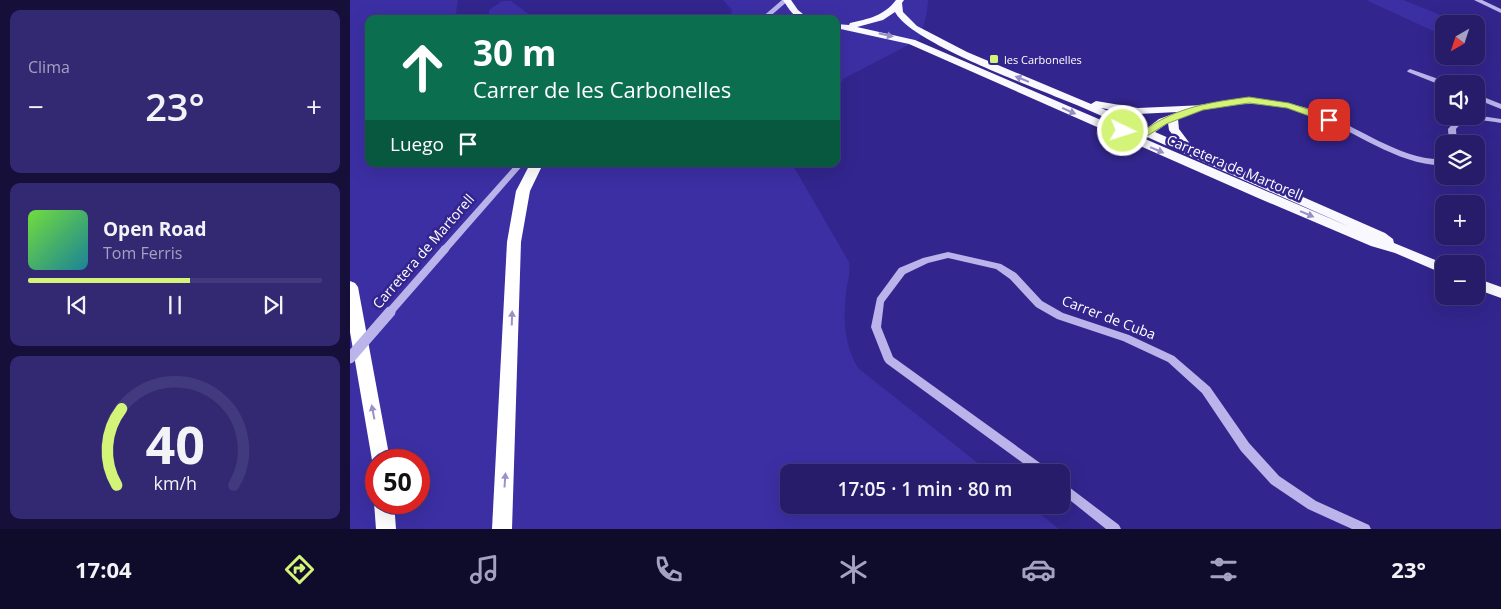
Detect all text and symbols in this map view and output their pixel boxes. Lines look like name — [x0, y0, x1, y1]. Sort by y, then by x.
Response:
north arrow — [1435, 15, 1485, 65]
map controls — [1435, 15, 1485, 305]
text: 30 m — [473, 29, 556, 76]
one-way arrow — [879, 31, 894, 39]
icon: ahead — [390, 35, 455, 100]
place label: les Carbonelles — [1004, 52, 1082, 67]
marker: les Carbonelles — [988, 53, 1000, 65]
text: Clima — [28, 56, 70, 78]
text: Carrer de les Carbonelles — [473, 74, 731, 104]
one-way arrow — [1014, 75, 1029, 82]
button: sound — [1435, 75, 1485, 125]
text: 23° — [145, 80, 205, 132]
text: − — [28, 87, 44, 125]
text: + — [306, 87, 322, 125]
pin — [1308, 99, 1350, 141]
position arrow — [1096, 104, 1148, 156]
icon: arrive — [1315, 106, 1343, 134]
one-way arrow — [1062, 108, 1076, 116]
icon: arrive — [454, 130, 482, 158]
street label: Carretera de Martorell — [1164, 130, 1306, 204]
text: Luego — [390, 131, 444, 157]
button: layers — [1435, 135, 1485, 185]
one-way arrow — [1150, 147, 1164, 155]
street label: Carretera de Martorell — [368, 190, 478, 312]
button: + — [1435, 195, 1485, 245]
one-way arrow — [1300, 210, 1315, 218]
text: Open Road — [103, 216, 207, 242]
text: Tom Ferris — [103, 242, 182, 264]
button: − — [1435, 255, 1485, 305]
street label: Carrer de Cuba — [1059, 290, 1159, 344]
icon: previous — [63, 291, 91, 319]
icon: pause — [161, 291, 189, 319]
icon: next — [259, 291, 287, 319]
one-way arrow — [508, 310, 516, 326]
one-way arrow — [369, 404, 377, 420]
text: 40 — [145, 408, 205, 479]
speed limit sign: 50 — [365, 449, 430, 514]
text: km/h — [153, 471, 197, 495]
one-way arrow — [502, 472, 510, 488]
text: 17:05 · 1 min · 80 m — [838, 476, 1012, 502]
icon: directions — [282, 552, 317, 587]
icon: music — [467, 552, 502, 587]
icon: phone — [651, 552, 686, 587]
icon: climate — [836, 552, 871, 587]
icon: car — [1021, 552, 1056, 587]
icon: filters — [1206, 552, 1241, 587]
text: 17:04 — [75, 554, 132, 584]
text: 23° — [1391, 554, 1426, 584]

